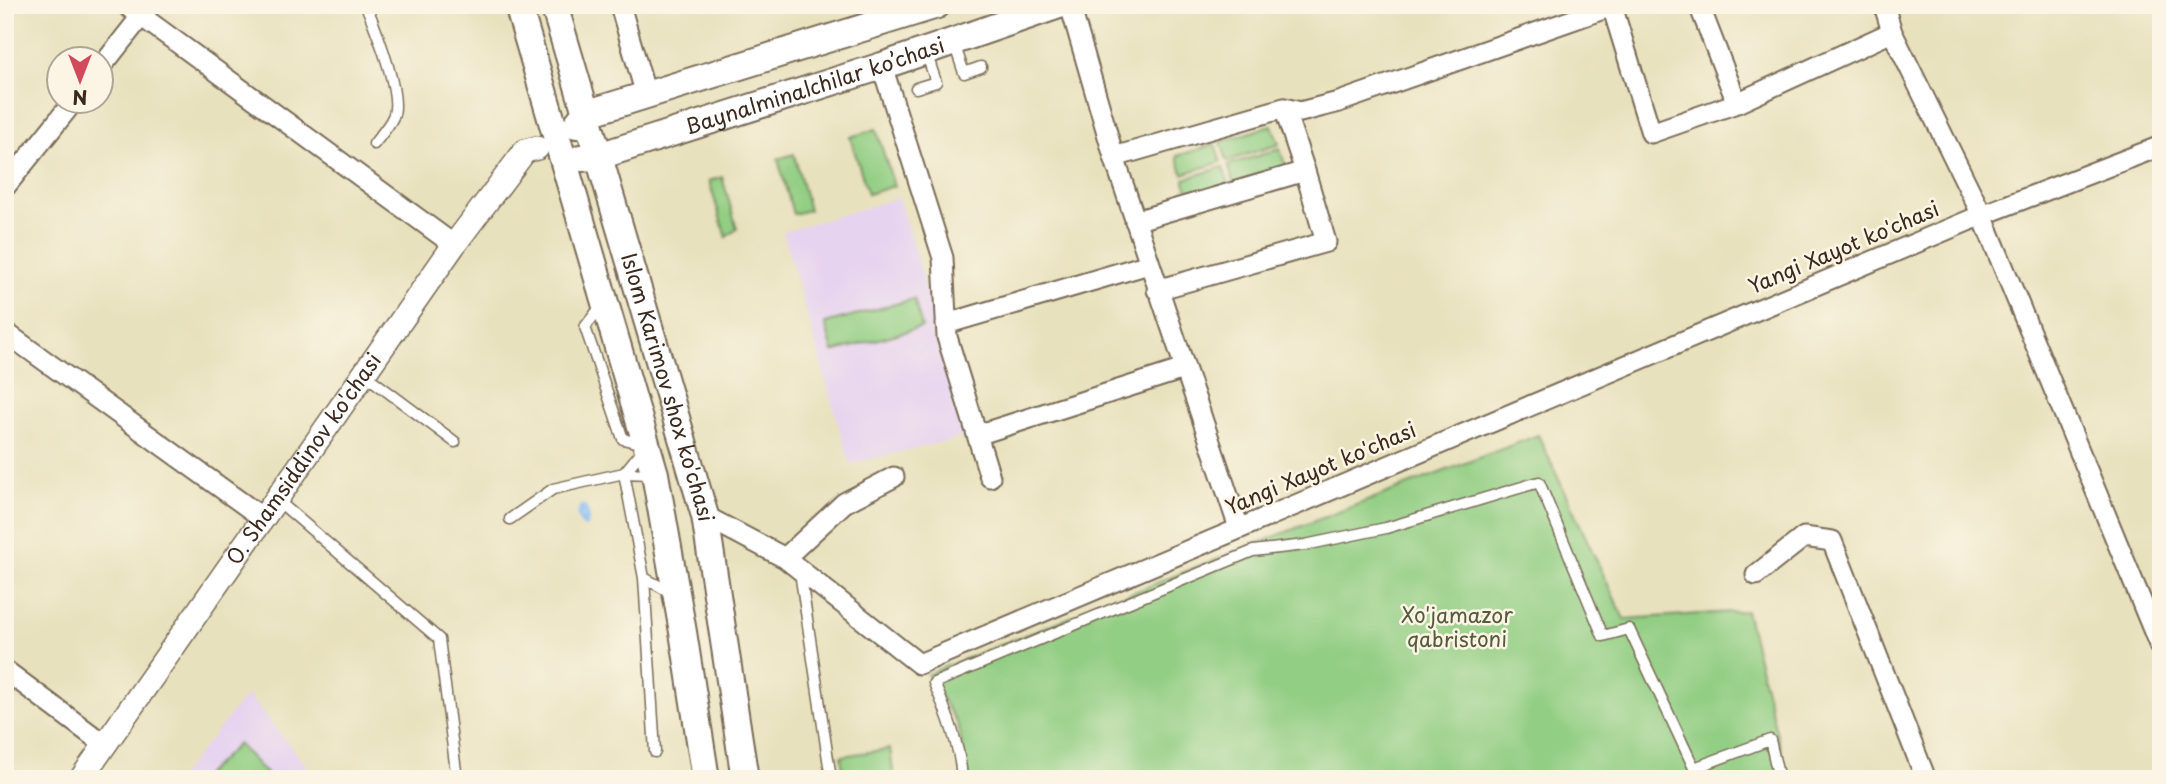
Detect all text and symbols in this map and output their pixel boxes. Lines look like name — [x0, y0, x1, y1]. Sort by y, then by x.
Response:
street label: Baynalminalchilar ko’chasi — [681, 28, 949, 142]
north arrow — [46, 46, 116, 116]
text: N — [72, 84, 88, 112]
street label: Yangi Xayot ko'chasi — [1743, 191, 1944, 301]
street label: Islom Karimov shox ko'chasi — [614, 249, 724, 524]
street label: O. Shamsiddinov ko'chasi — [217, 346, 388, 571]
street label: Yangi Xayot ko'chasi — [1220, 412, 1421, 522]
park label: Xo'jamazor qabristoni — [1401, 598, 1513, 654]

